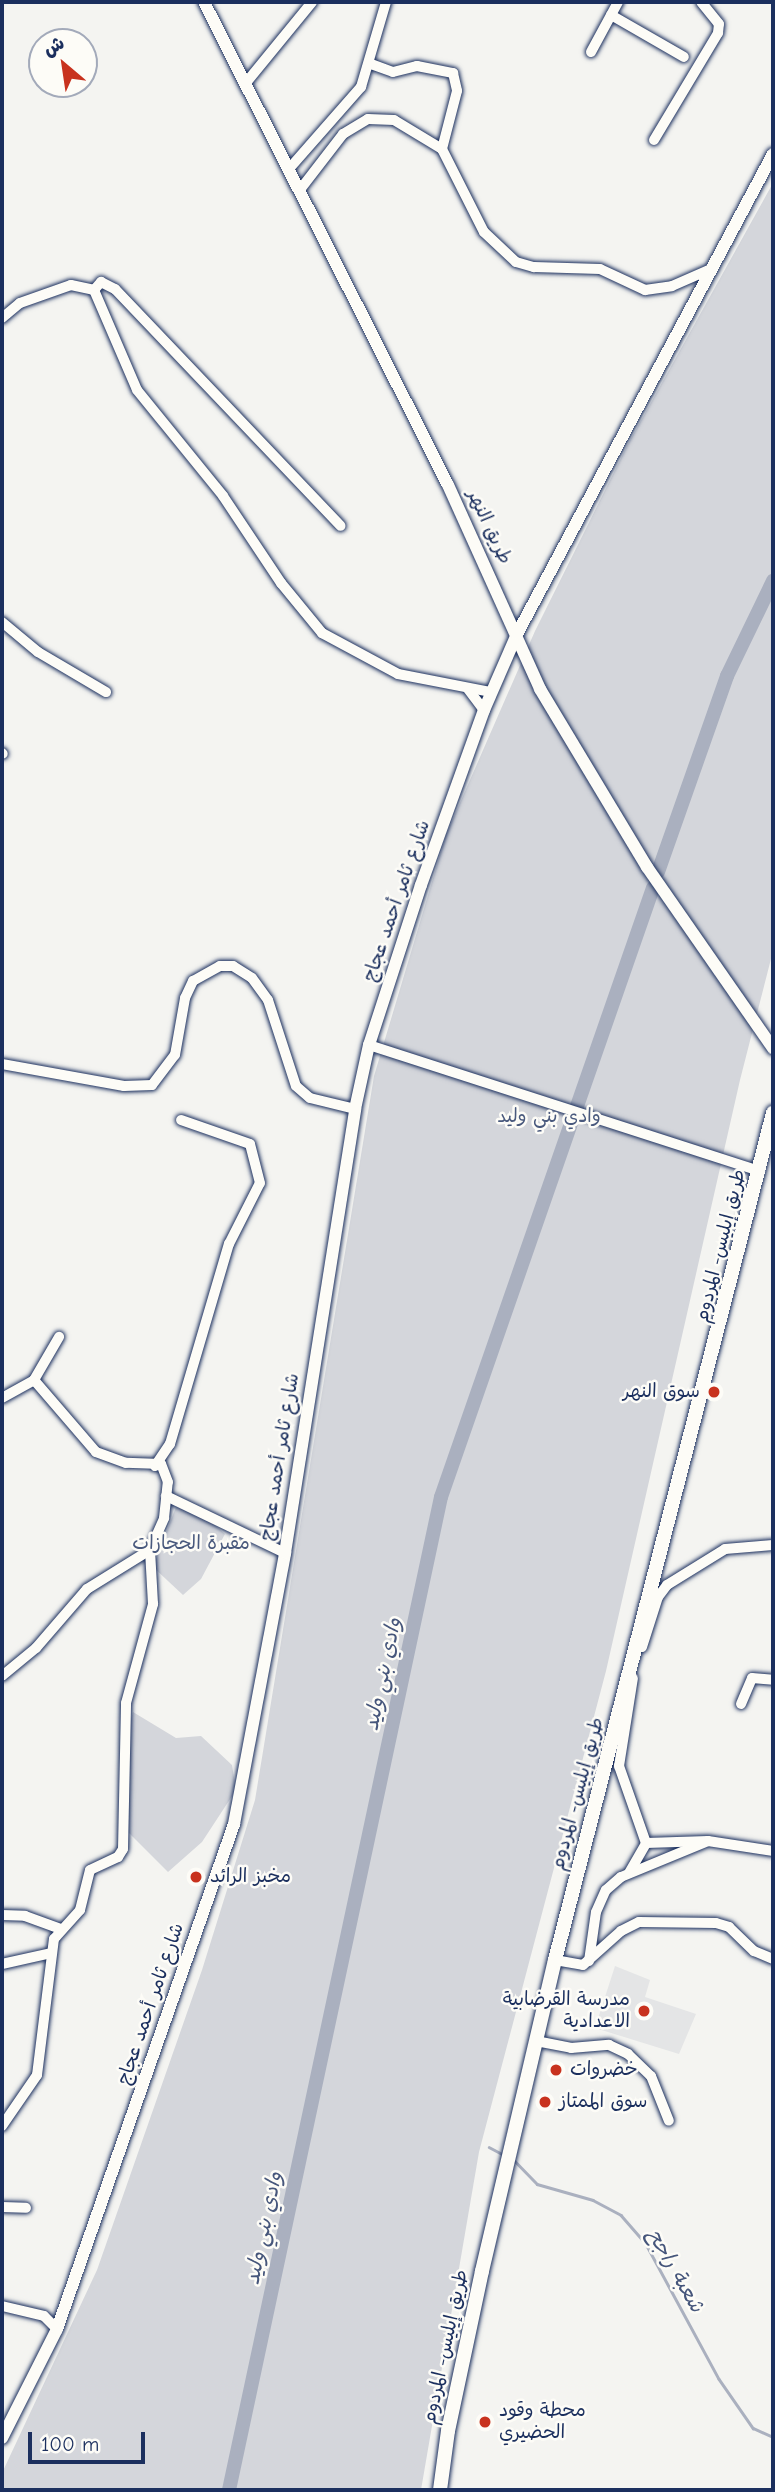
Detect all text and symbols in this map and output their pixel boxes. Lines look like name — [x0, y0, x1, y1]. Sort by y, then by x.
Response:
north arrow — [28, 28, 98, 98]
text: ش — [39, 32, 68, 61]
street label: طريق النهر — [462, 486, 516, 568]
street label: شارع ثامر أحمد عجاج — [359, 817, 435, 985]
park label: وادي بني وليد — [497, 1106, 601, 1128]
street label: طريق إيليس- المردوم — [691, 1167, 751, 1325]
street label: شارع ثامر أحمد عجاج — [256, 1372, 304, 1542]
place label: سوق النهر — [623, 1381, 700, 1403]
marker: سوق النهر — [706, 1384, 722, 1400]
park label: مقبرة الحجازات — [132, 1533, 250, 1555]
water label: وادي بني وليد — [358, 1615, 406, 1733]
street label: طريق إيليس- المردوم — [547, 1715, 609, 1873]
place label: مخبز الرائد — [210, 1866, 291, 1888]
marker: مخبز الرائد — [188, 1869, 204, 1885]
street label: شارع ثامر أحمد عجاج — [113, 1920, 189, 2088]
place label: مدرسة القرضابية الاعدادية — [503, 1989, 630, 2033]
marker: مدرسة القرضابية الاعدادية — [636, 2003, 652, 2019]
place label: خضروات — [570, 2059, 638, 2081]
marker: خضروات — [548, 2062, 564, 2078]
place label: سوق الممتاز — [559, 2091, 647, 2113]
marker: سوق الممتاز — [537, 2094, 553, 2110]
water label: وادي بني وليد — [239, 2169, 287, 2287]
water label: شعبة راجح — [642, 2224, 710, 2316]
street label: طريق إيليس- المردوم — [419, 2268, 473, 2426]
place label: محطة وقود الحضيري — [499, 2400, 586, 2444]
marker: محطة وقود الحضيري — [477, 2414, 493, 2430]
scale bar — [32, 2418, 149, 2462]
text: 100 m — [41, 2432, 99, 2456]

